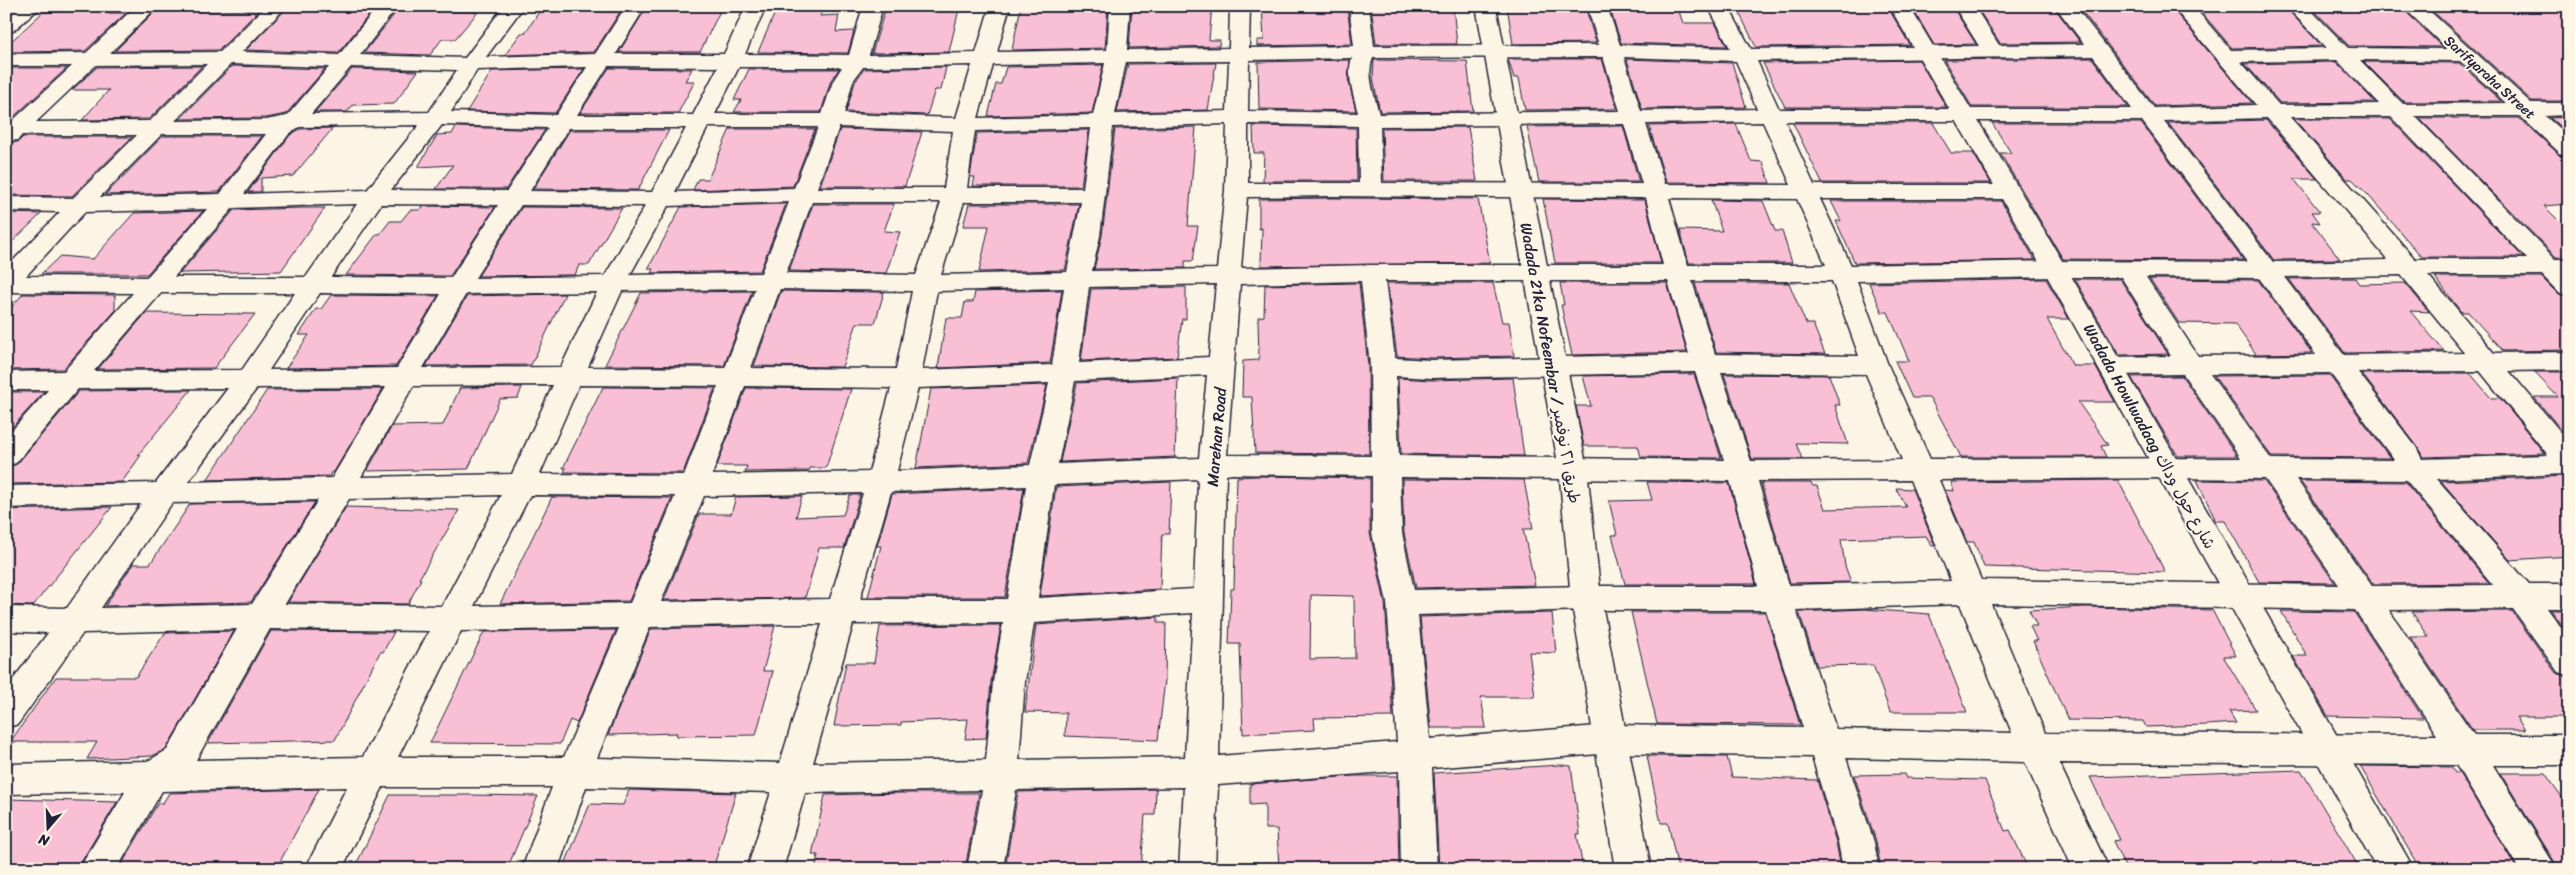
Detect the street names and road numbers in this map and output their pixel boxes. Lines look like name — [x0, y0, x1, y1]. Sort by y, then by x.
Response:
street label: Sarifyaraha Street — [2438, 29, 2541, 126]
street label: Wadada 21ka Nofeembar / طريق ٢١ نوفمبر — [1512, 220, 1590, 506]
street label: Wadada Howlwadaag شارع حول وداك — [2075, 318, 2224, 555]
street label: Marehan Road — [1198, 385, 1235, 488]

